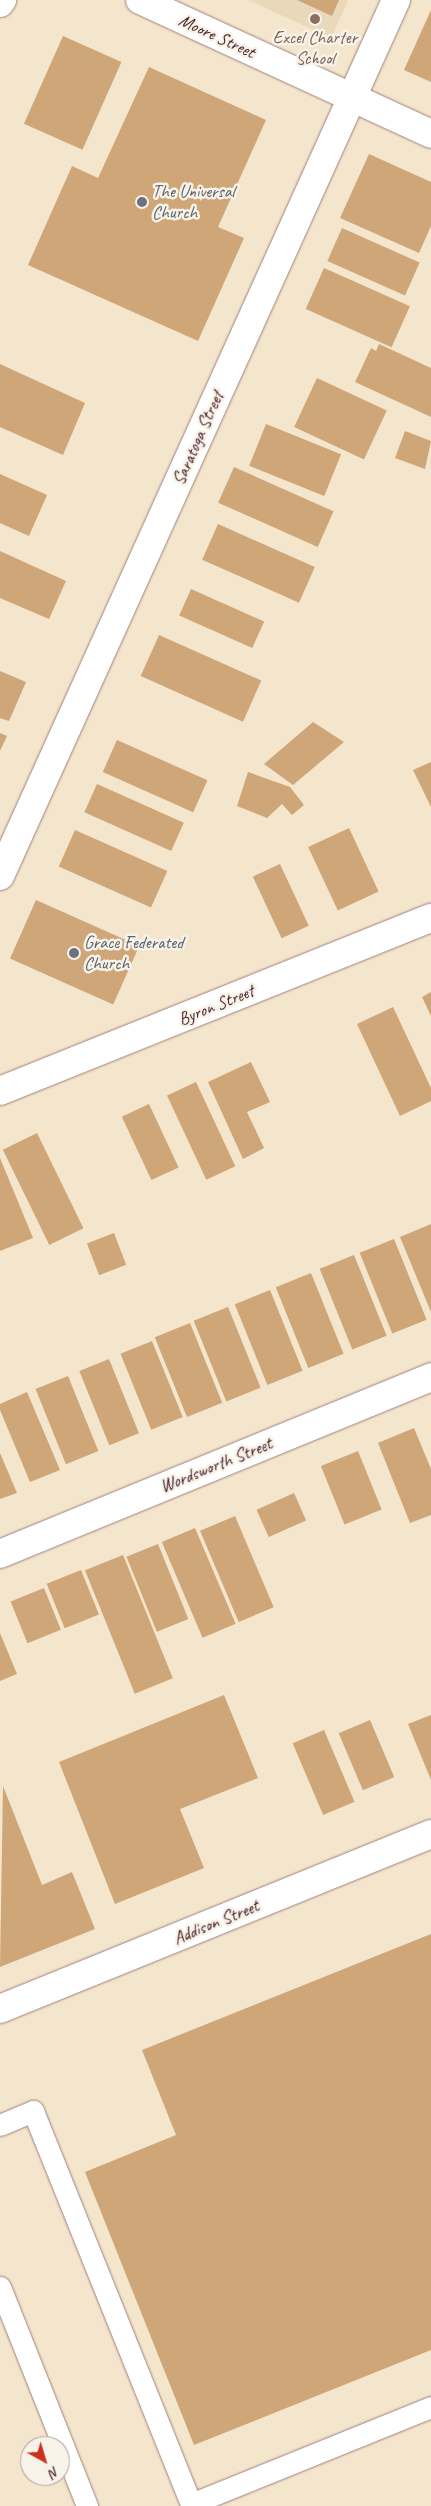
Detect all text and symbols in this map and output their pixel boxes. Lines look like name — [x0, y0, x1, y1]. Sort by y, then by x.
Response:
street label: Moore Street — [175, 9, 259, 63]
marker: Excel Charter School — [309, 13, 321, 25]
place label: Excel Charter School — [273, 27, 357, 70]
place label: The Universal Church — [152, 181, 234, 223]
marker: The Universal Church — [136, 196, 148, 208]
street label: Saratoga Street — [168, 388, 228, 488]
place label: Grace Federated Church — [84, 932, 183, 974]
marker: Grace Federated Church — [68, 947, 80, 959]
street label: Byron Street — [175, 980, 257, 1030]
street label: Wordsworth Street — [157, 1433, 275, 1497]
street label: Addison Street — [170, 1895, 262, 1949]
north arrow — [20, 2436, 70, 2486]
text: N — [45, 2463, 63, 2482]

